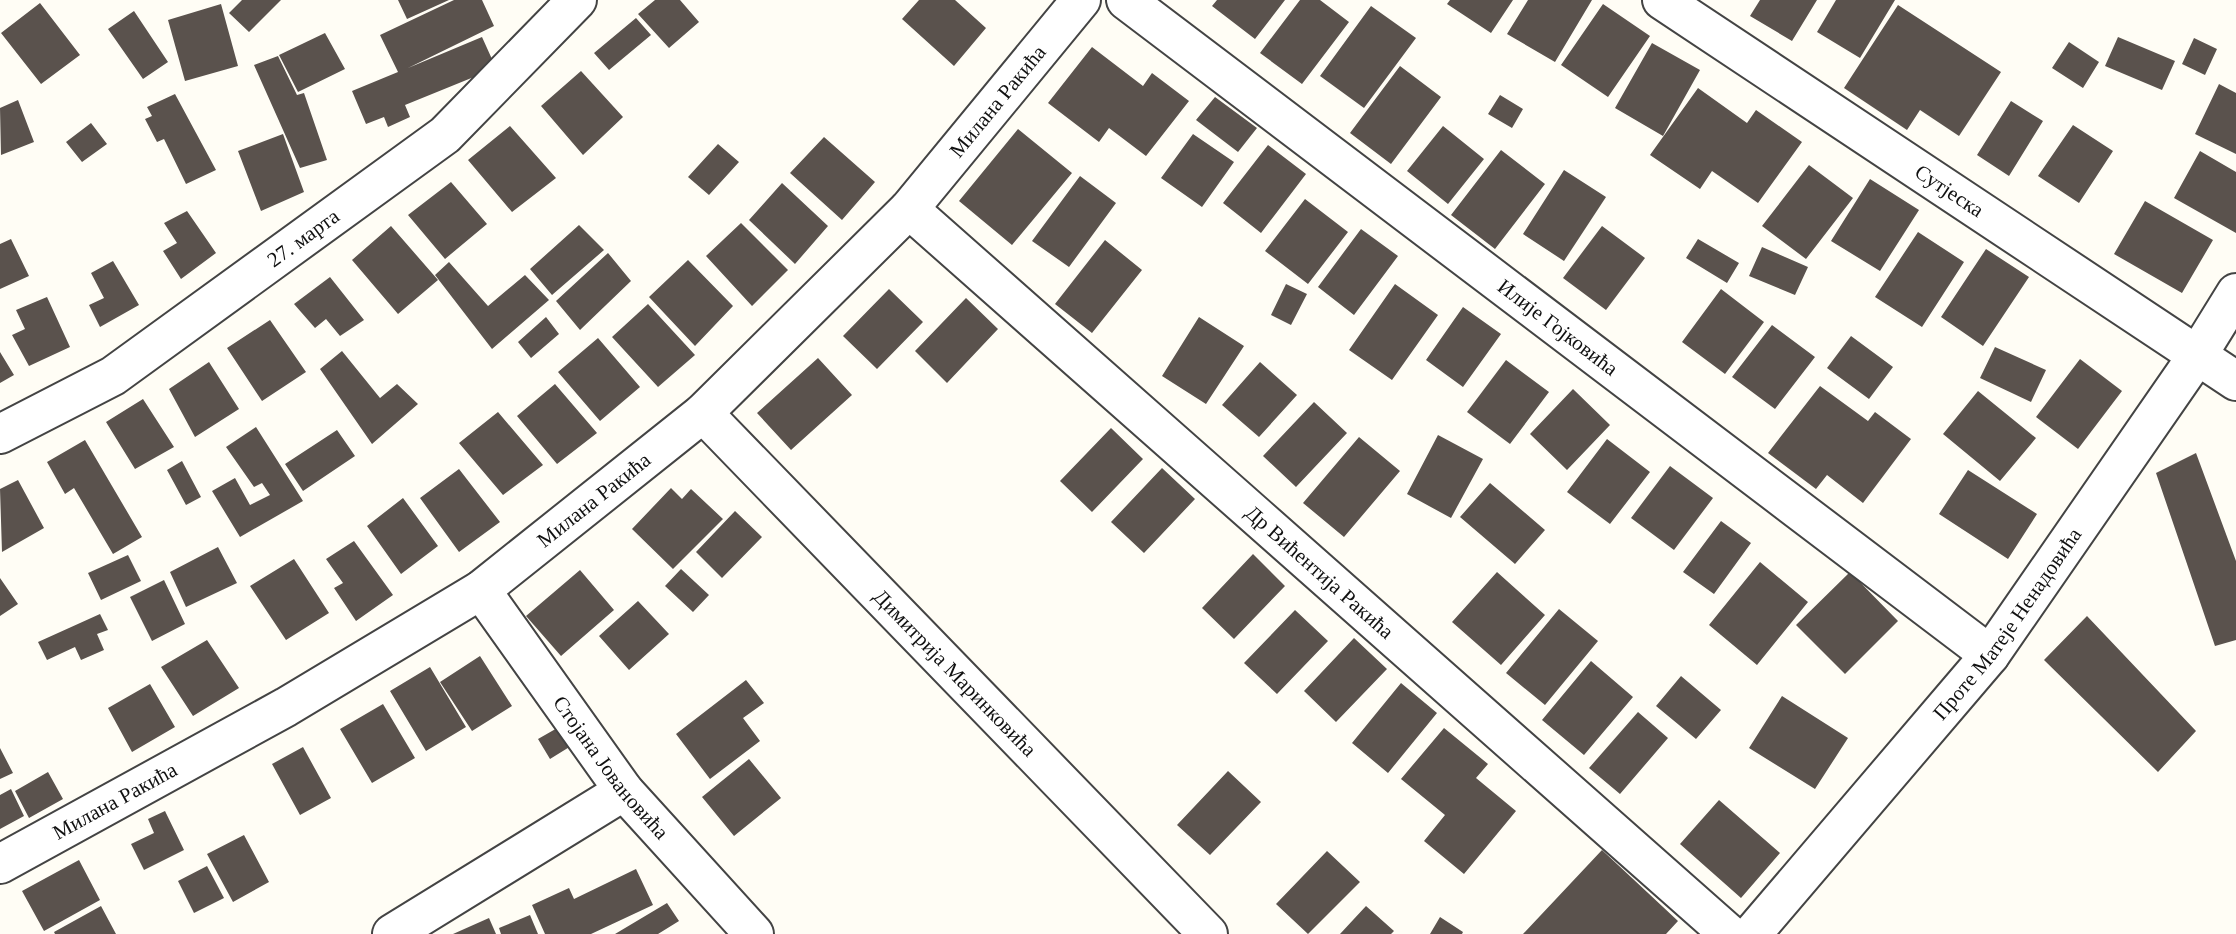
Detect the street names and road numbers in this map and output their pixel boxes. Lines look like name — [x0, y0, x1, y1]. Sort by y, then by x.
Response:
street label: Милана Ракића — [945, 40, 1051, 162]
street label: Сутјеска — [1911, 159, 1989, 223]
street label: 27. марта — [263, 203, 344, 272]
street label: Илије Гојковића — [1493, 274, 1623, 381]
street label: Милана Ракића — [532, 447, 656, 552]
street label: Др Вићентија Ракића — [1241, 500, 1399, 644]
street label: Проте Матеје Ненадовића — [1928, 523, 2087, 725]
street label: Димитрија Маринковића — [869, 584, 1042, 762]
street label: Стојана Јовановића — [548, 691, 674, 844]
street label: Милана Ракића — [49, 757, 182, 845]

